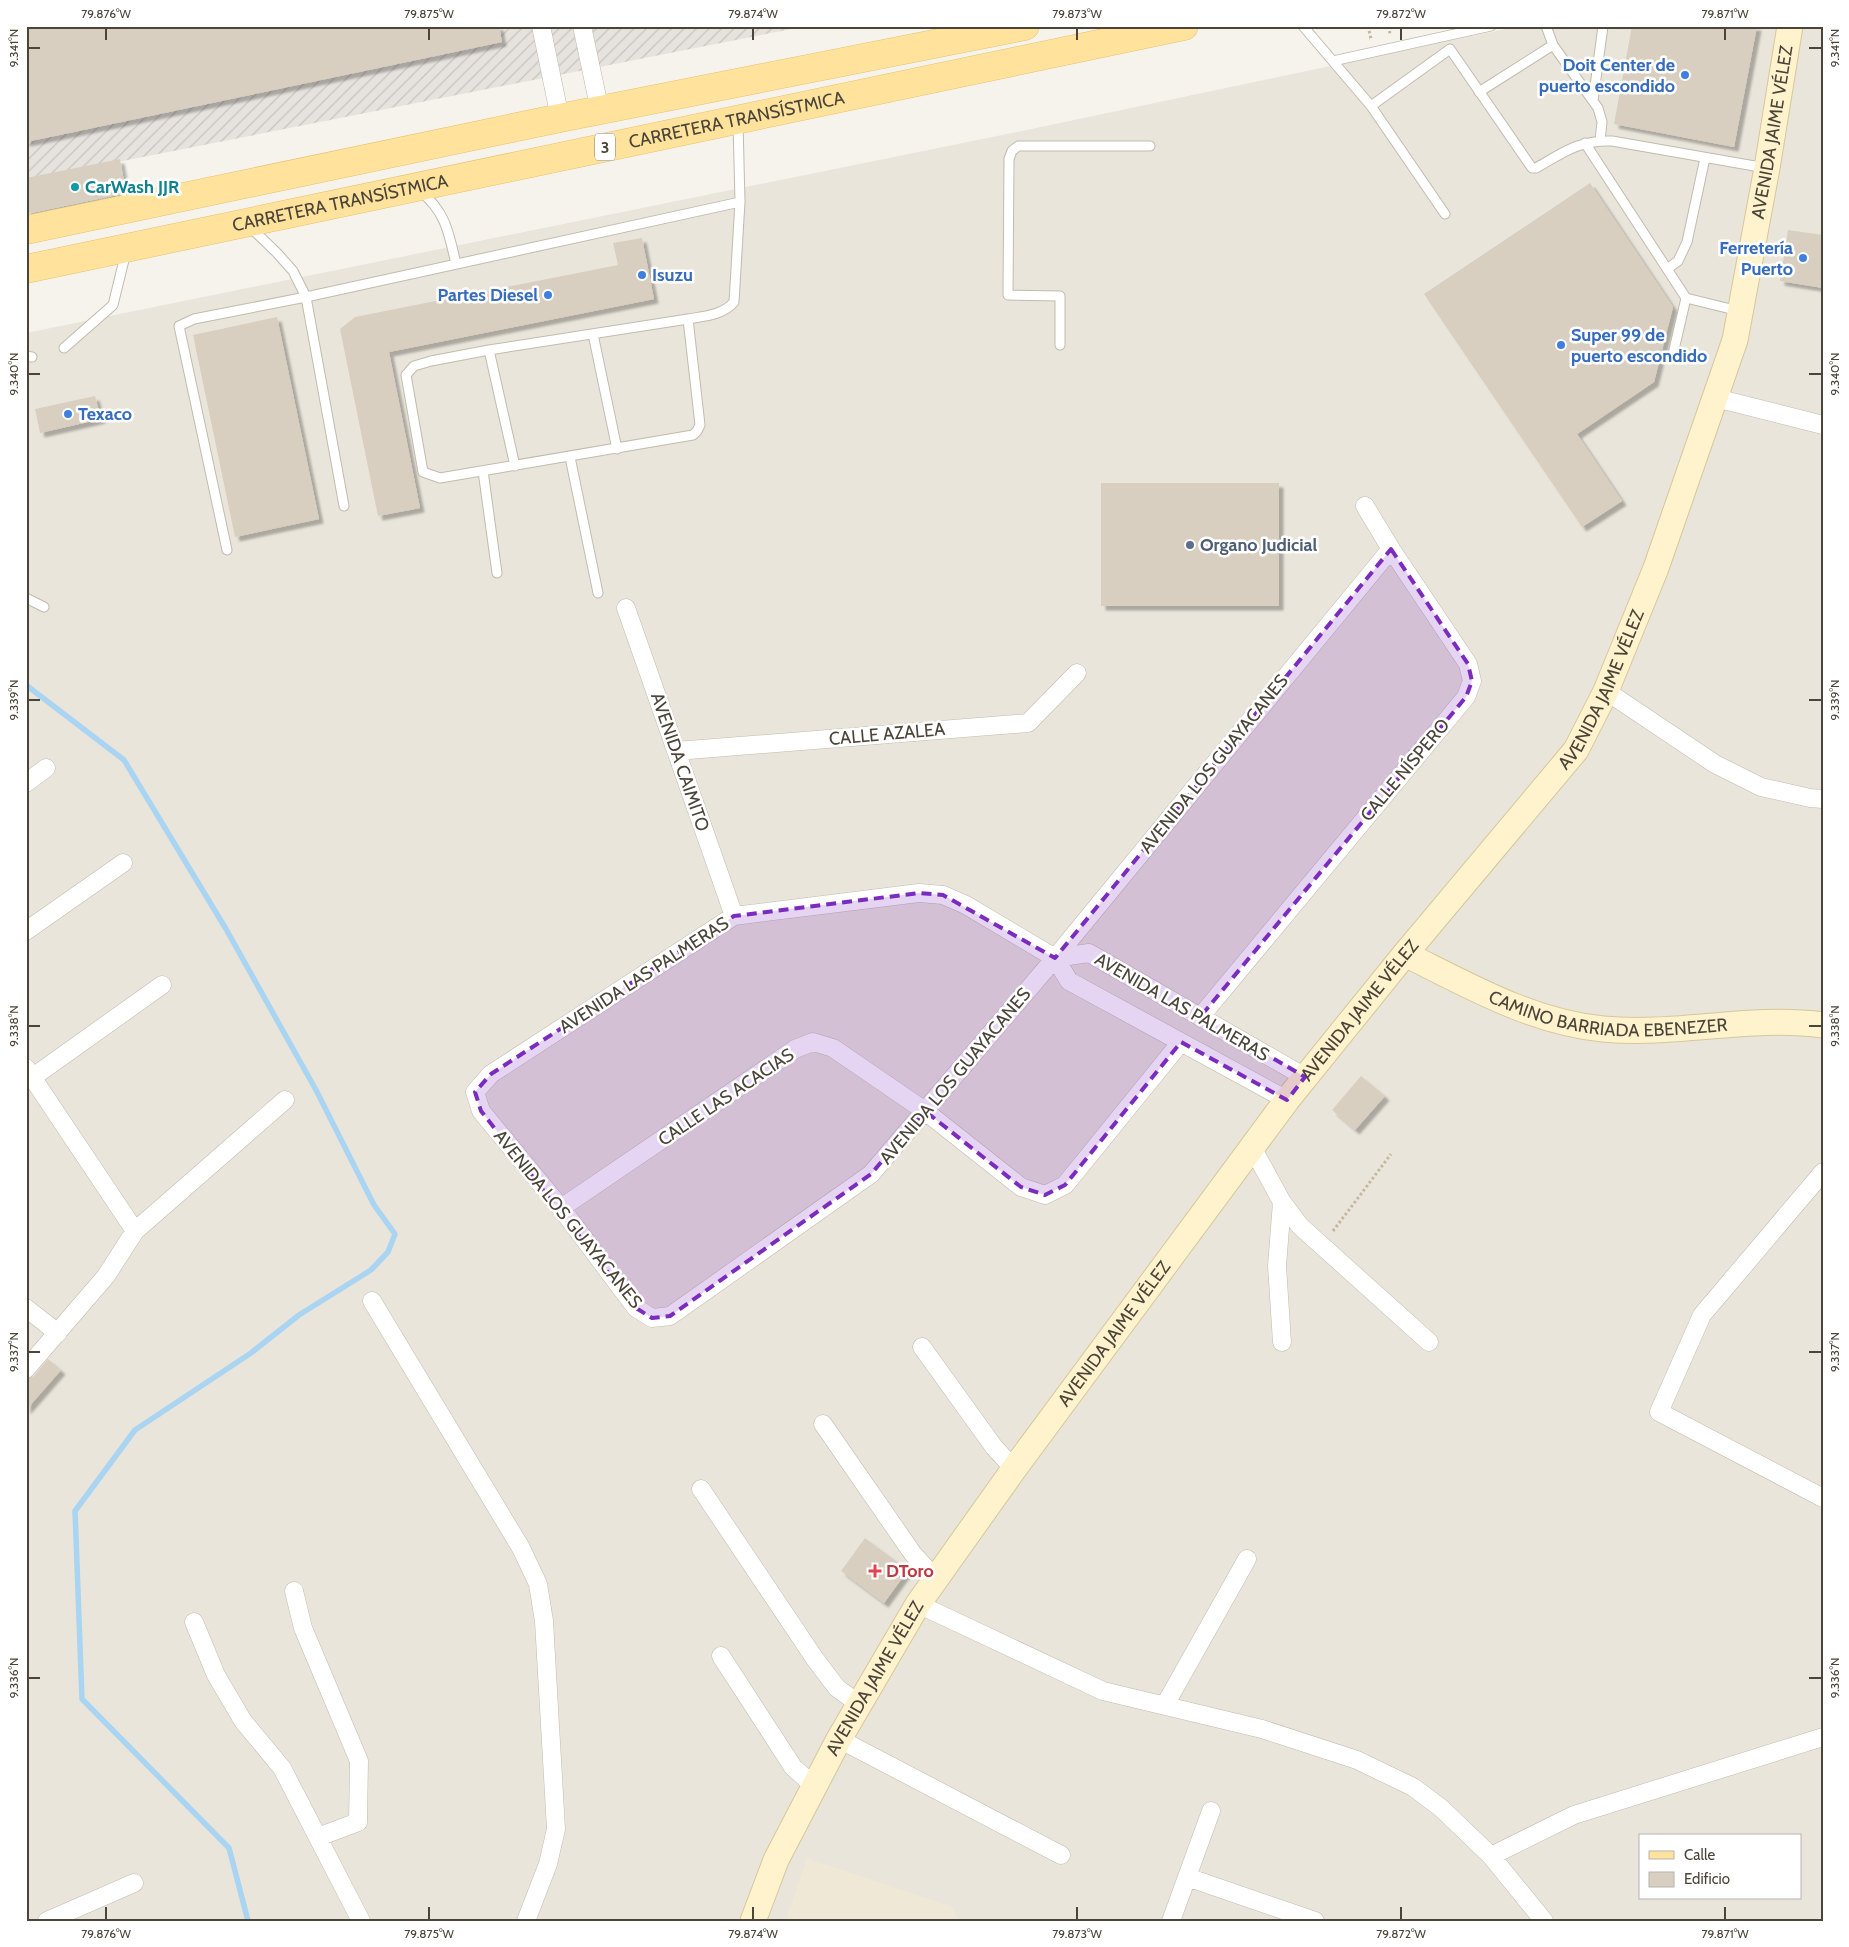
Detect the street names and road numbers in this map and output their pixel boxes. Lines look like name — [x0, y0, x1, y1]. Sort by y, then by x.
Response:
street label: AVENIDA JAIME VÉLEZ — [1747, 44, 1798, 221]
street label: CARRETERA TRANSÍSTMICA — [627, 87, 846, 153]
road number: 3 — [595, 134, 615, 160]
street label: CARRETERA TRANSÍSTMICA — [230, 170, 450, 236]
street label: AVENIDA JAIME VÉLEZ — [1553, 606, 1649, 774]
street label: AVENIDA LOS GUAYACANES — [1135, 670, 1293, 858]
street label: AVENIDA CAIMITO — [646, 690, 714, 834]
street label: CALLE NÍSPERO — [1356, 714, 1454, 826]
street label: CALLE AZALEA — [828, 718, 946, 750]
street label: AVENIDA LAS PALMERAS — [555, 912, 733, 1038]
street label: AVENIDA JAIME VÉLEZ — [1296, 935, 1423, 1085]
street label: AVENIDA LAS PALMERAS — [1091, 948, 1273, 1066]
street label: AVENIDA LOS GUAYACANES — [875, 983, 1035, 1169]
street label: CAMINO BARRIADA EBENEZER — [1485, 986, 1728, 1041]
street label: CALLE LAS ACACIAS — [654, 1043, 798, 1151]
street label: AVENIDA LOS GUAYACANES — [489, 1125, 647, 1313]
street label: AVENIDA JAIME VÉLEZ — [1053, 1257, 1175, 1411]
street label: AVENIDA JAIME VÉLEZ — [821, 1597, 928, 1759]

